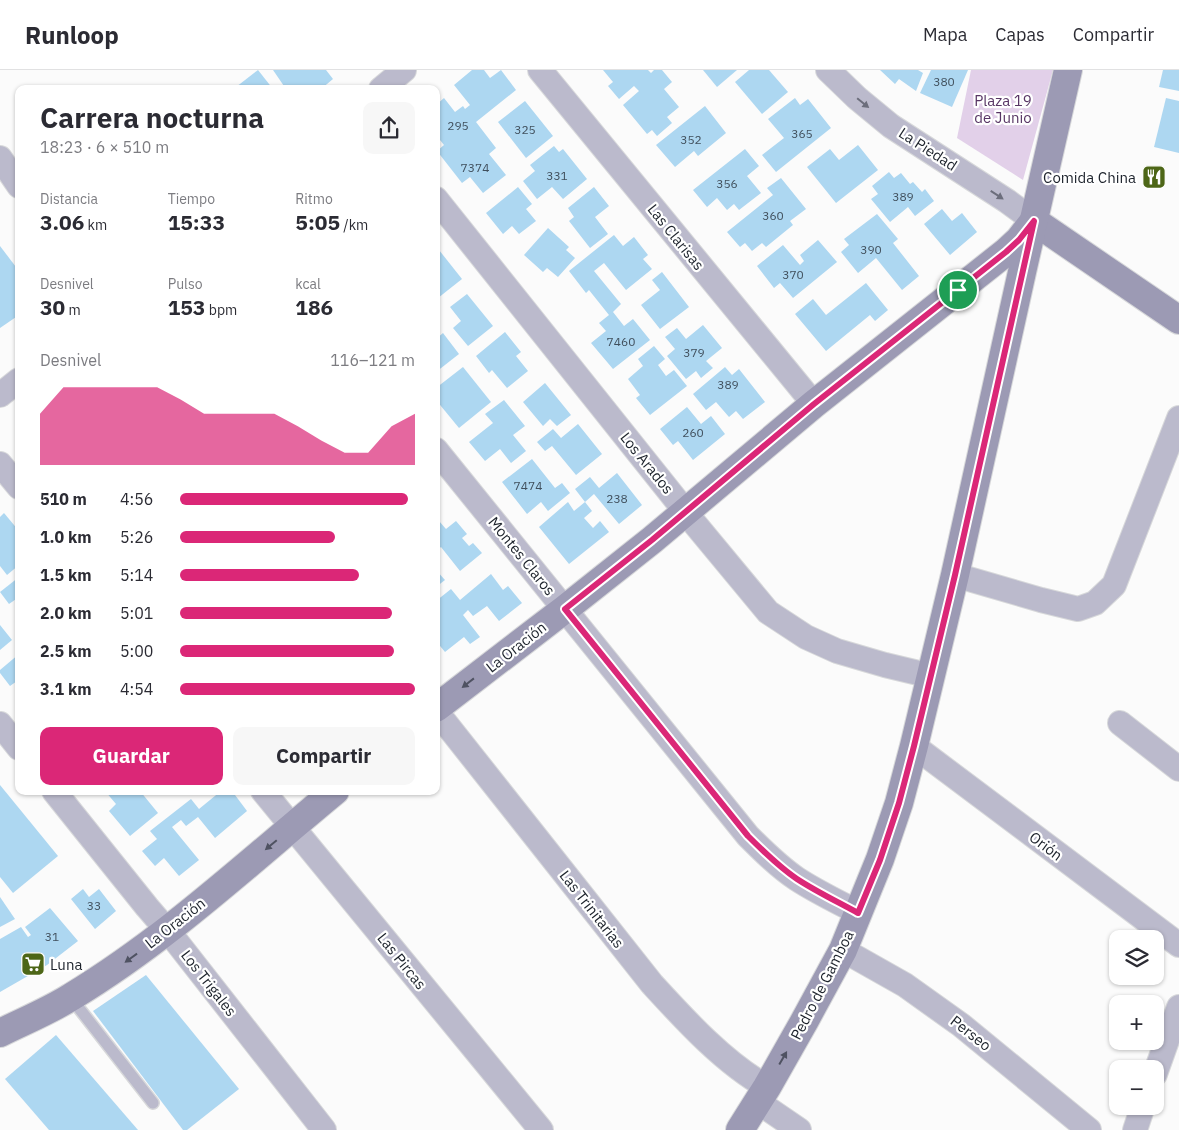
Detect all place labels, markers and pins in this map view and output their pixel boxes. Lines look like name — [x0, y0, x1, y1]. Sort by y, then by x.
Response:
restaurant icon: Comida China — [1141, 164, 1167, 190]
place label: Comida China — [1043, 168, 1136, 187]
pin — [937, 269, 979, 311]
supermarket icon: Luna — [20, 951, 46, 977]
place label: Luna — [50, 955, 82, 974]

